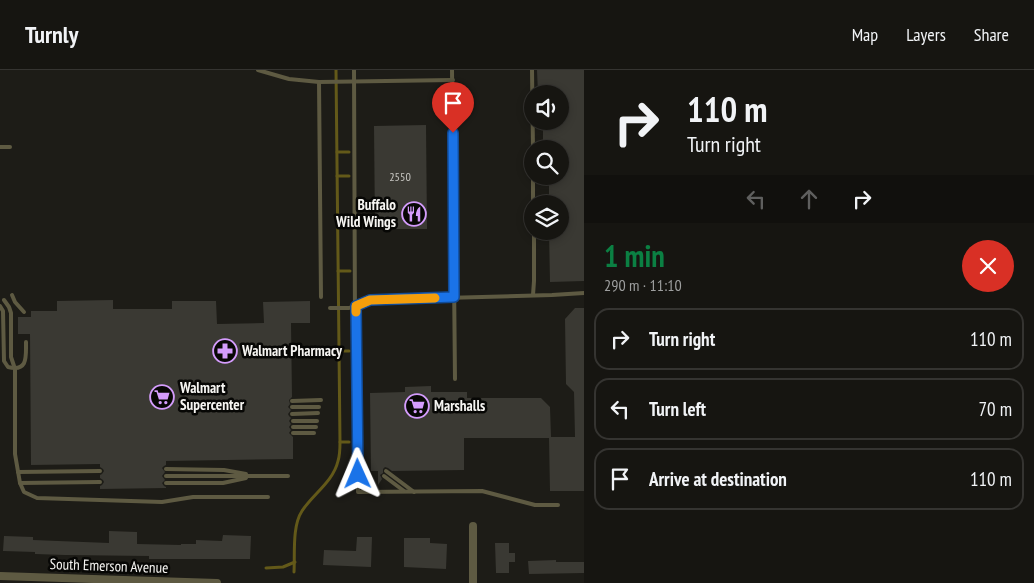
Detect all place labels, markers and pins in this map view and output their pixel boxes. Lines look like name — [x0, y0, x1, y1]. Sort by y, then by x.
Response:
pin — [432, 82, 474, 133]
place label: Buffalo Wild Wings — [335, 195, 396, 231]
restaurant icon: Buffalo Wild Wings — [401, 201, 427, 227]
pharmacy icon: Walmart Pharmacy — [212, 338, 238, 364]
place label: Walmart Pharmacy — [241, 341, 343, 360]
place label: Walmart Supercenter — [179, 378, 245, 414]
supermarket icon: Walmart Supercenter — [149, 384, 175, 410]
supermarket icon: Marshalls — [404, 393, 430, 419]
place label: Marshalls — [434, 396, 485, 415]

